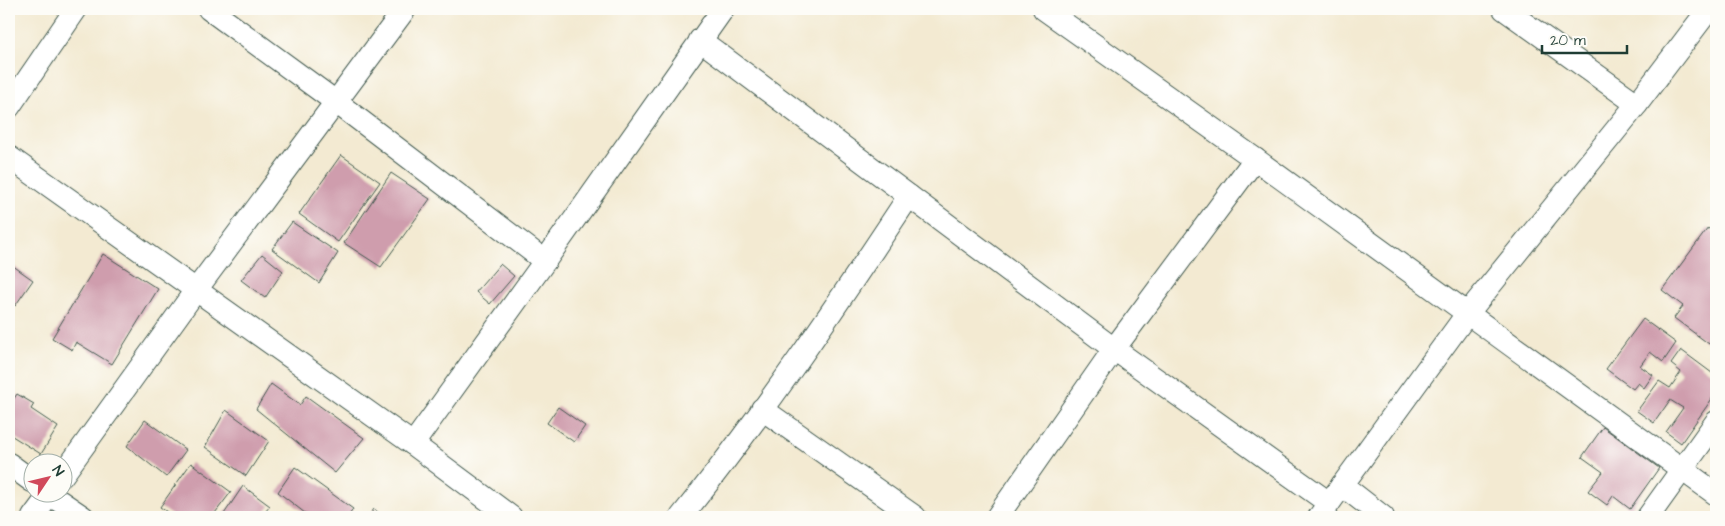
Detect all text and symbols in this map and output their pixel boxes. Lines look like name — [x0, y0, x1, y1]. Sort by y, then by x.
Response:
scale bar — [1542, 22, 1628, 54]
text: 20 m — [1550, 30, 1586, 51]
north arrow — [22, 454, 72, 504]
text: N — [47, 462, 69, 481]

